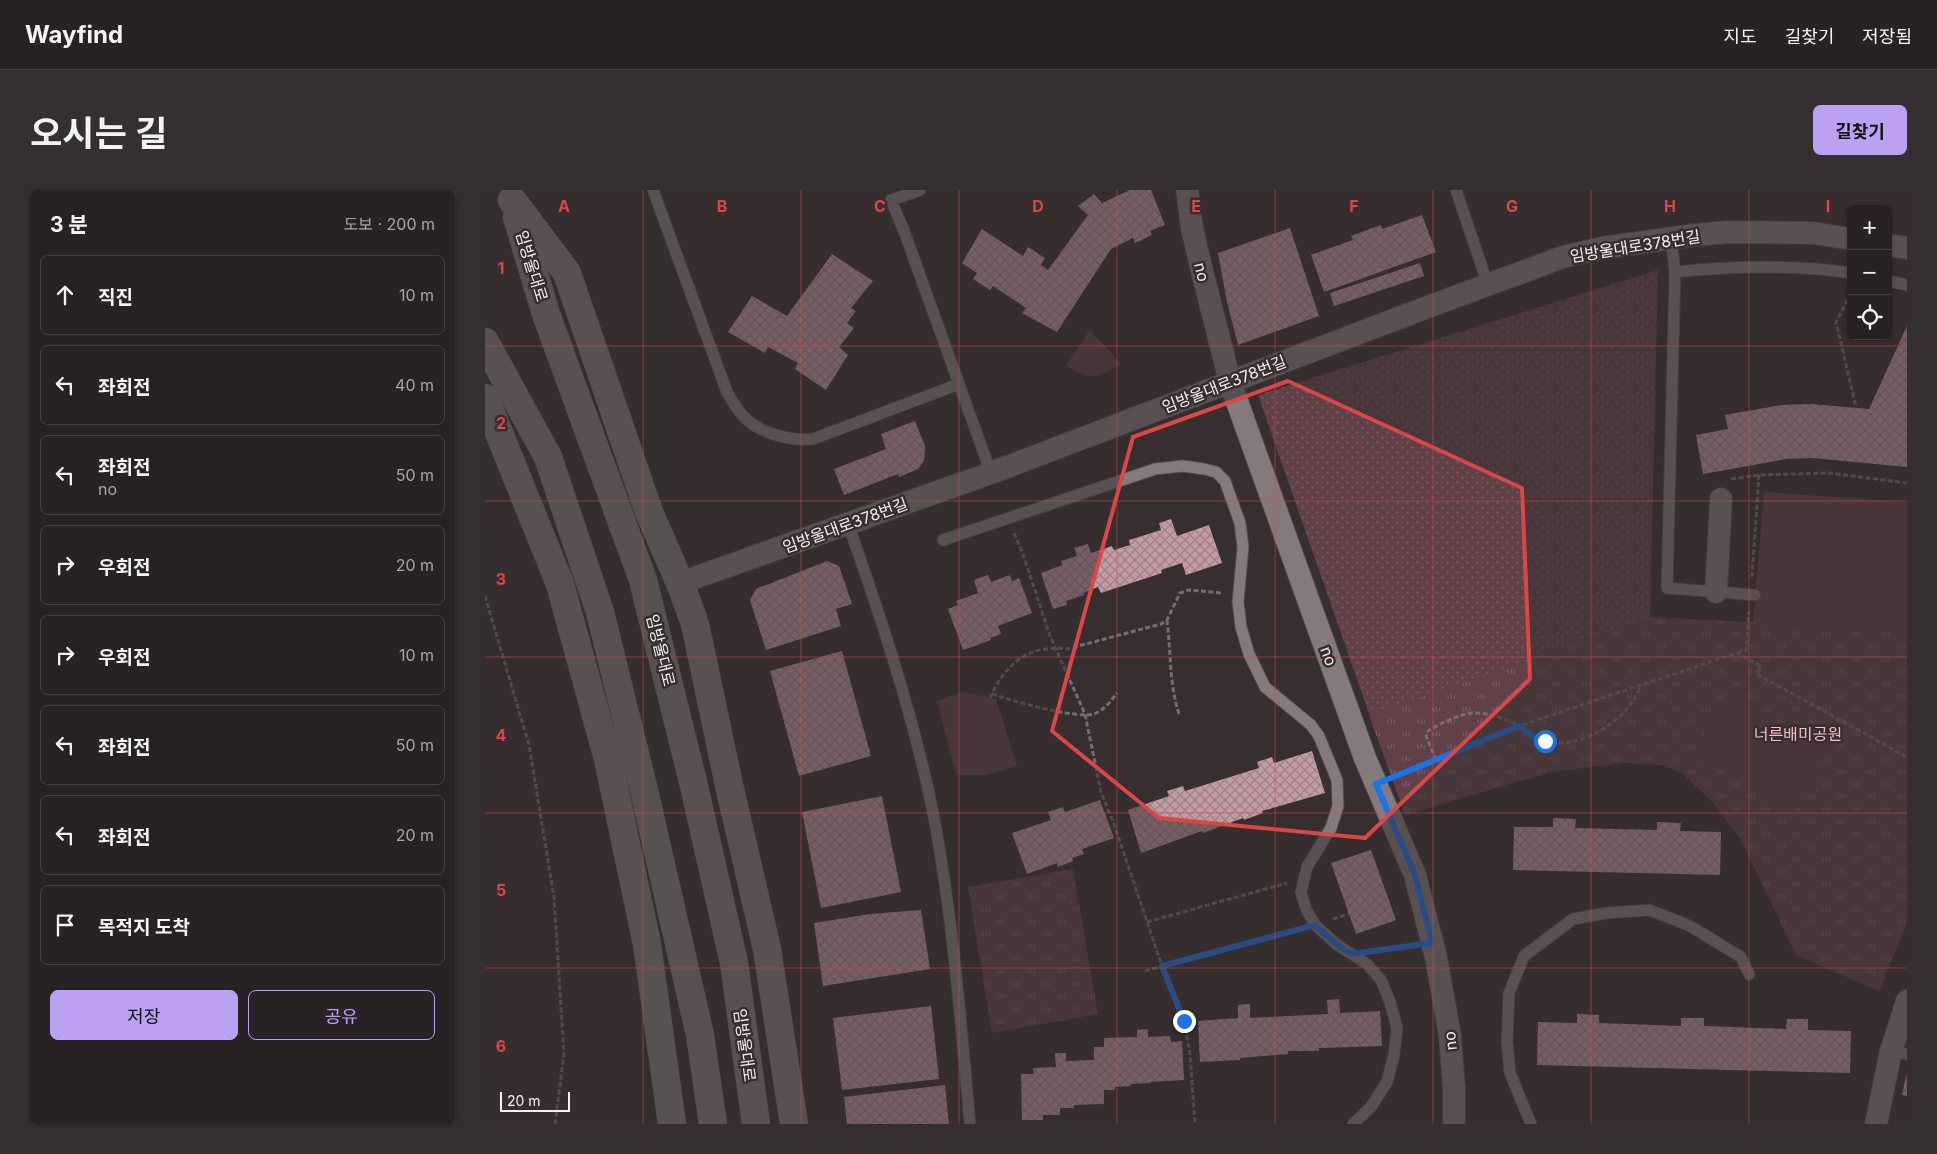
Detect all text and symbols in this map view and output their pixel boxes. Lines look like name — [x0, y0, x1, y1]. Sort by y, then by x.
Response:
text: Wayfind — [25, 20, 123, 49]
text: 지도 — [1724, 26, 1757, 47]
text: 길찾기 — [1785, 26, 1834, 47]
text: 저장됨 — [1862, 26, 1912, 47]
button: 길찾기 — [1813, 105, 1907, 155]
text: 오시는 길 — [30, 112, 167, 154]
text: A — [558, 196, 570, 216]
text: B — [717, 196, 727, 216]
text: C — [874, 196, 886, 216]
text: D — [1032, 196, 1044, 216]
text: E — [1191, 196, 1201, 216]
text: F — [1349, 196, 1359, 216]
text: G — [1506, 196, 1518, 216]
text: H — [1664, 196, 1676, 216]
text: I — [1826, 196, 1830, 216]
map controls — [1847, 205, 1892, 340]
button: + — [1847, 205, 1892, 250]
text: 3 분 — [50, 212, 88, 237]
text: 도보 · 200 m — [343, 214, 435, 234]
street label: 임방울대로378번길 — [1568, 226, 1702, 266]
street label: 임방울대로 — [512, 228, 552, 304]
button: − — [1847, 250, 1892, 295]
text: 1 — [498, 258, 504, 278]
street label: no — [1190, 260, 1214, 284]
icon: ahead — [51, 281, 79, 309]
text: 10 m — [399, 285, 434, 305]
text: 직진 — [98, 286, 133, 309]
button: locate — [1847, 295, 1892, 340]
street label: 임방울대로378번길 — [1159, 351, 1289, 417]
icon: left — [51, 371, 79, 399]
text: 40 m — [395, 375, 434, 395]
text: 좌회전 — [98, 376, 150, 399]
text: 2 — [496, 413, 506, 433]
text: 좌회전 — [98, 456, 150, 479]
icon: left — [51, 461, 79, 489]
text: 50 m — [396, 465, 434, 485]
text: no — [98, 479, 117, 499]
street label: 임방울대로378번길 — [780, 493, 910, 557]
icon: right — [51, 551, 79, 579]
text: 20 m — [396, 555, 434, 575]
text: 우회전 — [98, 556, 150, 579]
text: 3 — [496, 569, 506, 589]
street label: 임방울대로 — [642, 612, 680, 688]
icon: right — [51, 641, 79, 669]
street label: no — [1316, 644, 1342, 668]
text: 10 m — [399, 645, 434, 665]
text: 우회전 — [98, 646, 150, 669]
park label: 너른배미공원 — [1754, 724, 1842, 744]
text: 4 — [496, 725, 507, 745]
route start — [1534, 730, 1557, 753]
icon: left — [51, 731, 79, 759]
text: 50 m — [396, 735, 434, 755]
text: 좌회전 — [98, 736, 150, 759]
icon: left — [51, 821, 79, 849]
text: 20 m — [396, 825, 434, 845]
text: 좌회전 — [98, 826, 150, 849]
text: 5 — [496, 880, 506, 900]
icon: arrive — [51, 911, 79, 939]
text: 목적지 도착 — [98, 916, 190, 939]
button: 저장 — [50, 990, 238, 1040]
button: 공유 — [248, 990, 435, 1040]
street label: 임방울대로 — [730, 1007, 760, 1083]
route end — [1173, 1010, 1196, 1033]
street label: no — [1439, 1030, 1461, 1052]
text: 6 — [496, 1036, 506, 1056]
scale bar — [500, 1089, 570, 1112]
text: 20 m — [507, 1092, 541, 1109]

